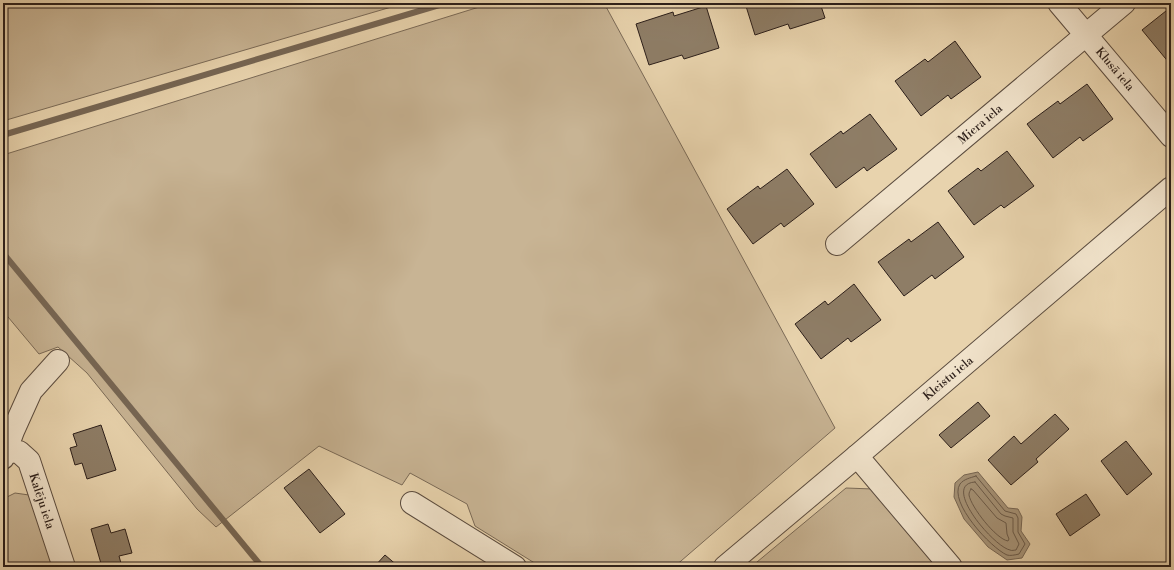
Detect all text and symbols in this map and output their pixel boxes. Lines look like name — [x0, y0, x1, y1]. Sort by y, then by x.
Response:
street label: Klusā iela — [1092, 44, 1138, 95]
street label: Miera iela — [955, 101, 1007, 147]
street label: Kleistu iela — [920, 352, 977, 404]
street label: Kalēju iela — [25, 471, 58, 532]

